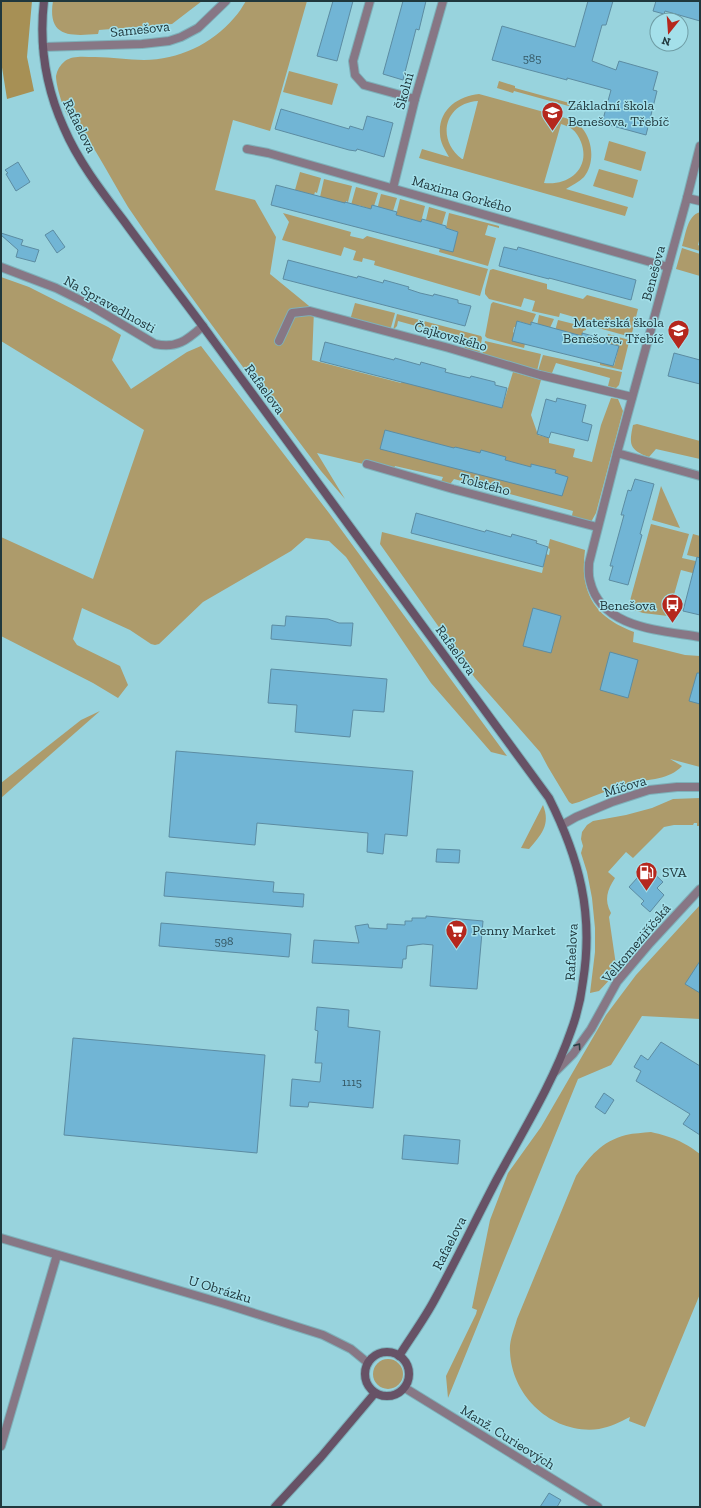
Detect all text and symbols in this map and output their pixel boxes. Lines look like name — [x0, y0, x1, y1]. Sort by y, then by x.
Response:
north arrow — [649, 12, 689, 52]
street label: Samešova — [109, 18, 171, 41]
text: N — [660, 33, 672, 49]
house number: 585 — [523, 51, 541, 65]
street label: Školní — [391, 71, 418, 111]
street label: Rafaelova — [59, 97, 100, 156]
place label: Základní škola Benešova, Třebíč — [568, 97, 669, 130]
school or university icon: Základní škola Benešova, Třebíč — [540, 100, 566, 133]
street label: Maxima Gorkého — [410, 172, 514, 217]
street label: Benešova — [638, 243, 669, 303]
street label: Na Spravedlnosti — [61, 272, 159, 337]
place label: Mateřská škola Benešova, Třebíč — [563, 314, 664, 347]
school or university icon: Mateřská škola Benešova, Třebíč — [666, 317, 692, 350]
street label: Čajkovského — [412, 318, 489, 355]
street label: Rafaelova — [241, 361, 289, 418]
street label: Tolstého — [458, 470, 512, 499]
bus stop icon: Benešova — [659, 592, 685, 625]
place label: Benešova — [599, 597, 656, 614]
street label: Rafaelova — [432, 622, 480, 679]
street label: Míčova — [602, 772, 649, 801]
fuel station icon: SVA — [634, 859, 660, 892]
place label: SVA — [662, 864, 688, 881]
street label: Velkomeziříčská — [598, 900, 675, 987]
supermarket icon: Penny Market — [444, 917, 470, 950]
place label: Penny Market — [472, 922, 556, 939]
street label: Rafaelova — [561, 922, 582, 981]
house number: 598 — [215, 934, 233, 948]
one-way arrow — [573, 1043, 581, 1050]
house number: 1115 — [342, 1075, 362, 1089]
street label: Rafaelova — [429, 1213, 470, 1273]
street label: U Obrázku — [186, 1272, 254, 1307]
street label: Manž. Curieových — [457, 1402, 558, 1473]

